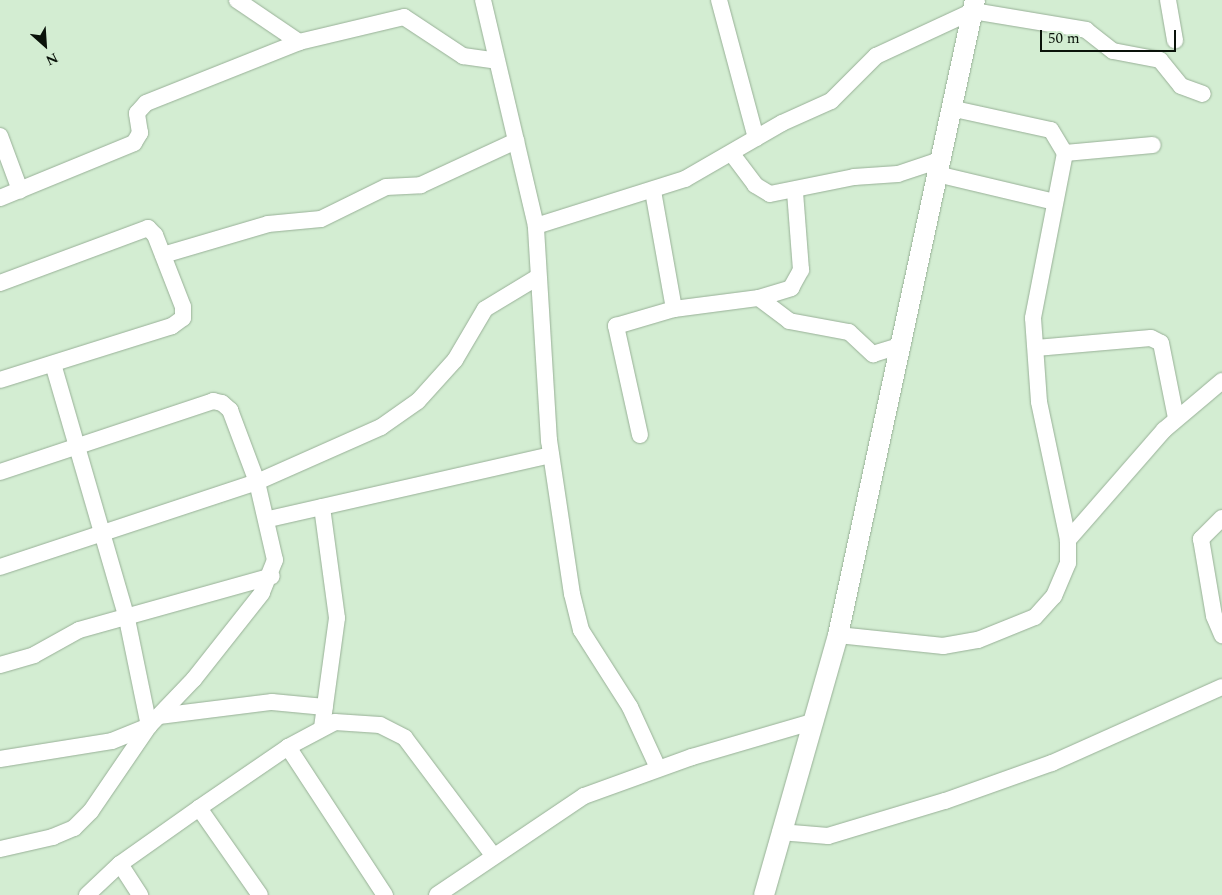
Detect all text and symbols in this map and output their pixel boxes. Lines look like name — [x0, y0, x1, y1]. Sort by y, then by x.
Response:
north arrow — [20, 20, 70, 70]
scale bar — [1042, 20, 1178, 52]
text: 50 m — [1048, 27, 1080, 50]
text: N — [42, 47, 62, 71]

